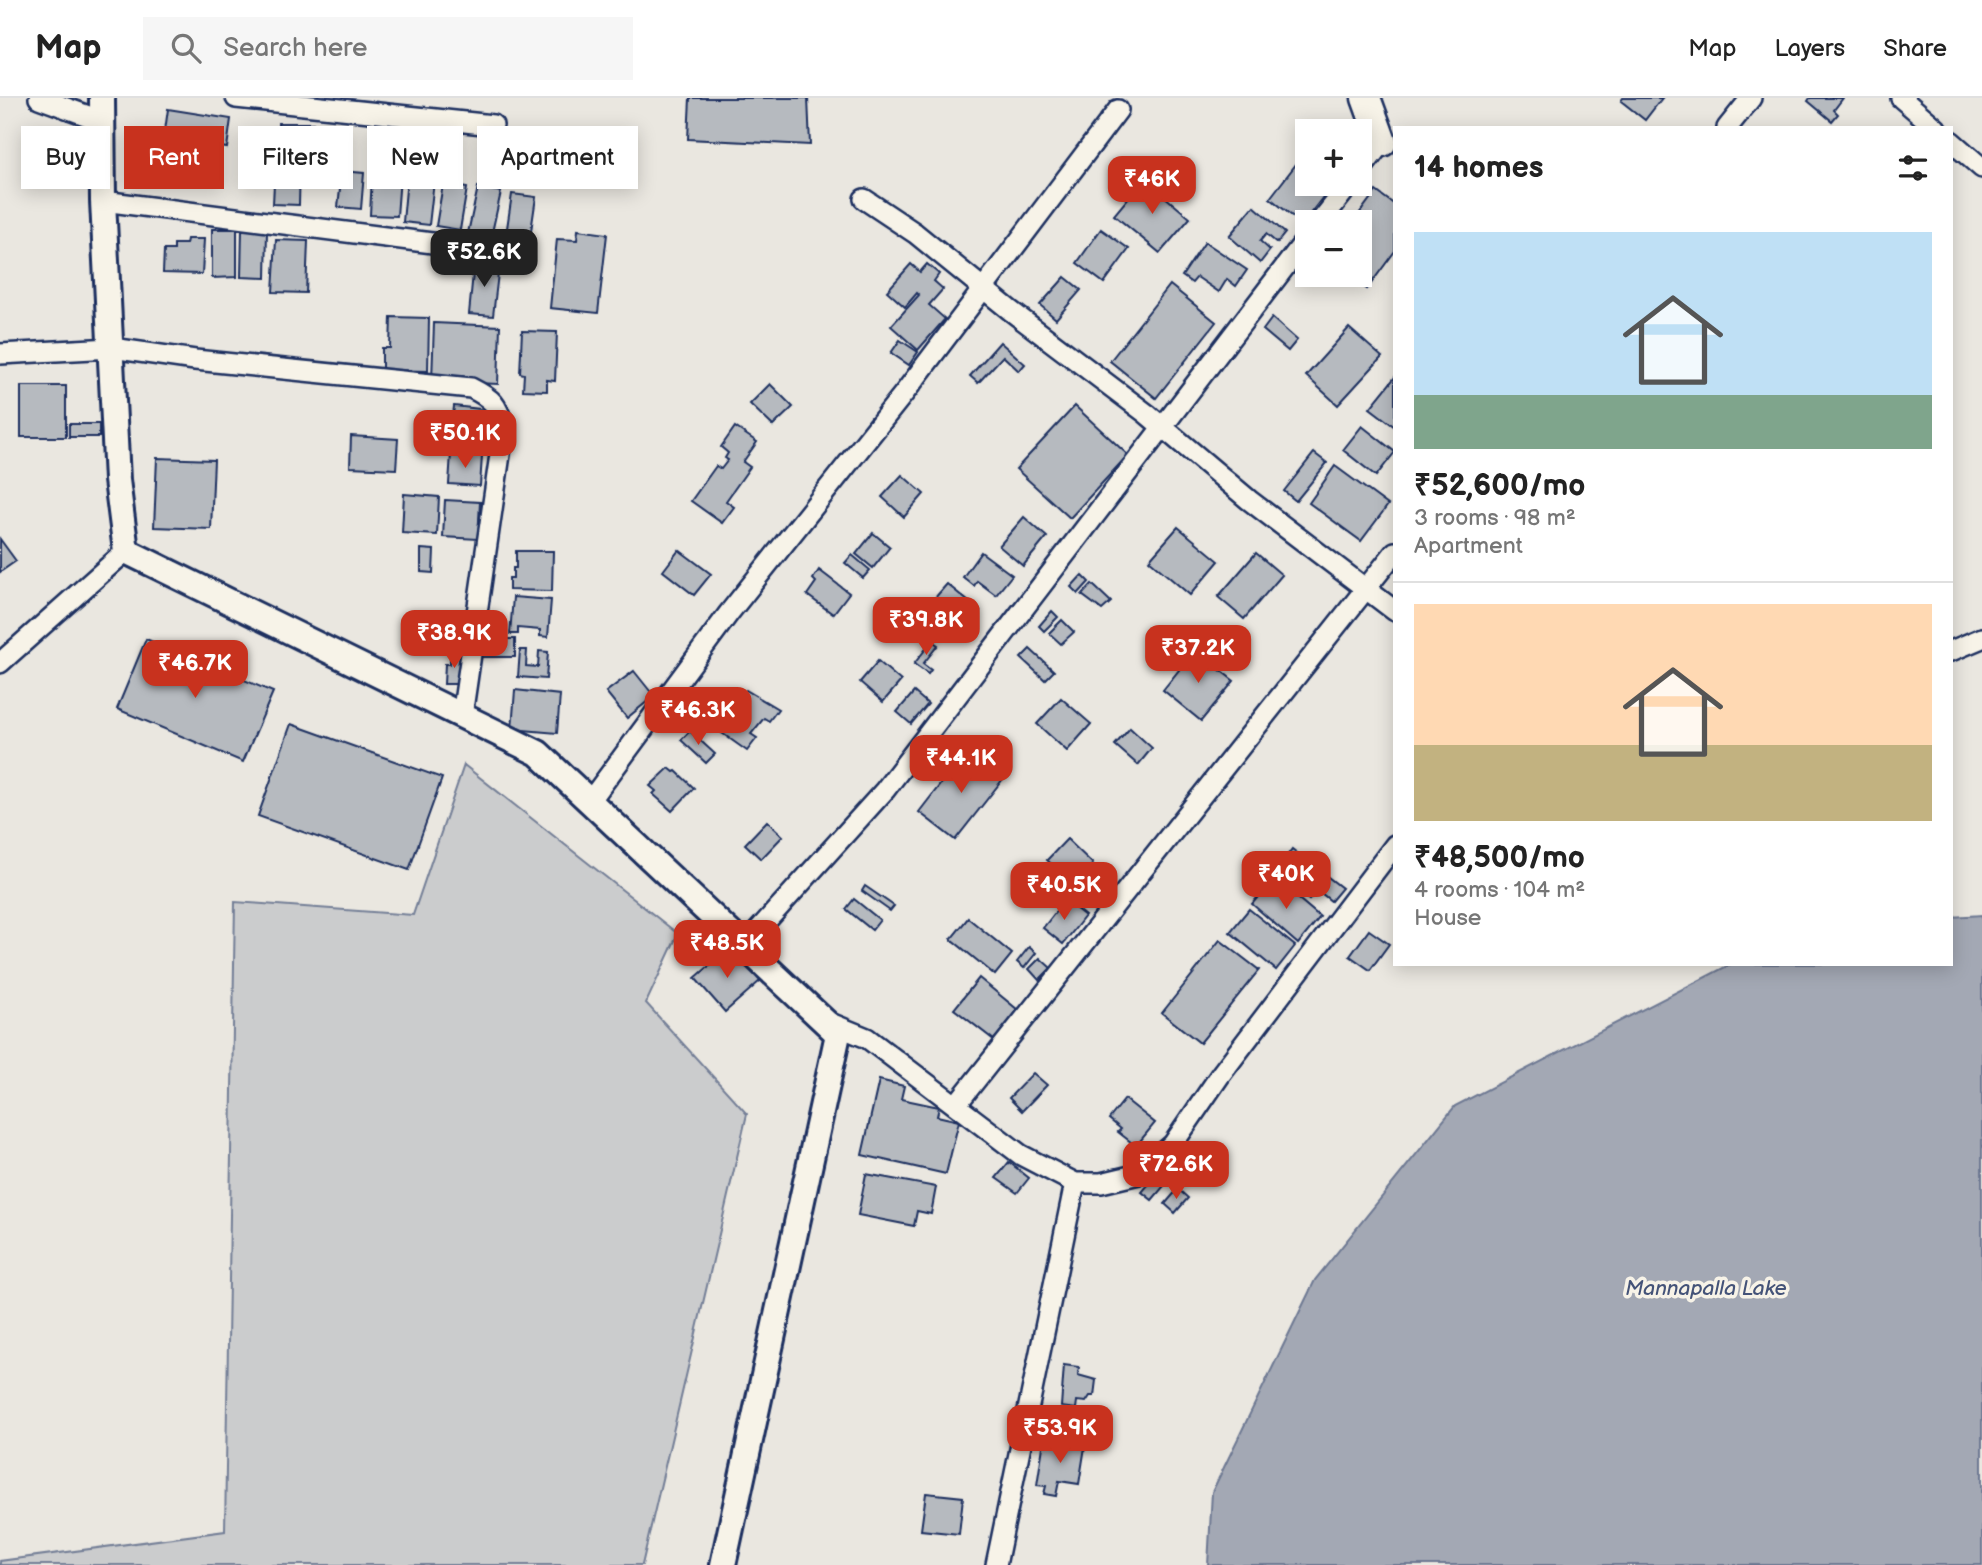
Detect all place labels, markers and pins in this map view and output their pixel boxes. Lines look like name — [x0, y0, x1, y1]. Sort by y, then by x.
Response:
pin: ₹46K — [1111, 156, 1193, 216]
pin: ₹52.6K — [427, 230, 541, 289]
pin: ₹50.1K — [408, 410, 522, 470]
pin: ₹39.8K — [869, 598, 983, 657]
pin: ₹38.9K — [397, 610, 511, 670]
pin: ₹37.2K — [1141, 626, 1255, 685]
pin: ₹46.7K — [138, 640, 252, 700]
pin: ₹46.3K — [641, 688, 755, 747]
pin: ₹44.1K — [904, 736, 1018, 795]
pin: ₹40K — [1245, 852, 1327, 911]
pin: ₹40.5K — [1007, 862, 1121, 922]
pin: ₹48.5K — [670, 920, 784, 980]
pin: ₹72.6K — [1119, 1142, 1233, 1201]
pin: ₹53.9K — [1003, 1406, 1117, 1465]

